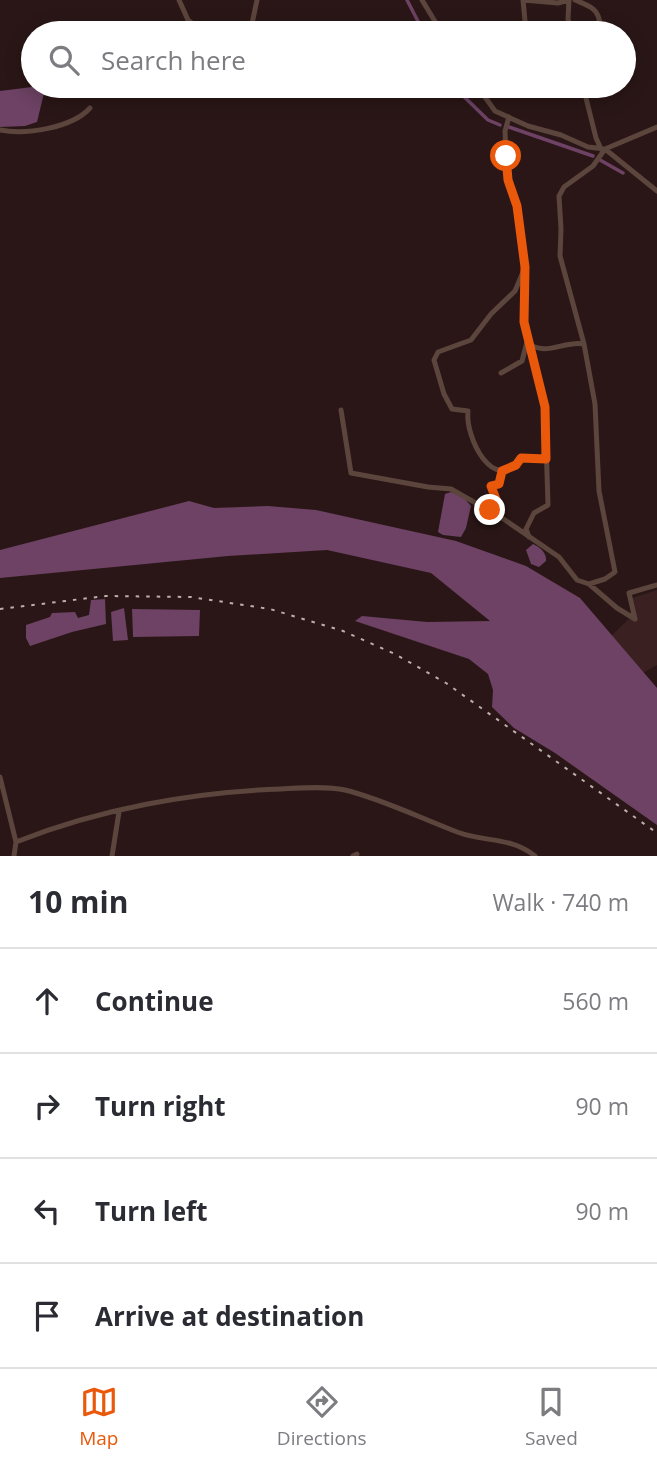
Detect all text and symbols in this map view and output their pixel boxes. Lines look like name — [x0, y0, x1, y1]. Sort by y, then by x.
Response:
search box — [21, 21, 636, 98]
icon: search — [45, 41, 83, 79]
text: Search here — [101, 42, 246, 78]
route start — [490, 140, 521, 171]
route end — [474, 494, 505, 525]
text: 10 min — [28, 881, 128, 922]
text: Walk · 740 m — [492, 886, 629, 918]
icon: ahead — [28, 982, 66, 1020]
text: Continue — [95, 983, 214, 1019]
text: 560 m — [562, 985, 629, 1017]
icon: right — [28, 1087, 66, 1125]
text: Turn right — [95, 1088, 226, 1124]
text: 90 m — [575, 1090, 629, 1122]
icon: left — [28, 1192, 66, 1230]
text: Turn left — [95, 1193, 207, 1229]
text: 90 m — [575, 1195, 629, 1227]
icon: arrive — [28, 1297, 66, 1335]
text: Arrive at destination — [95, 1298, 364, 1334]
tab: Map — [79, 1383, 118, 1451]
tab: Directions — [277, 1383, 367, 1451]
tab: Saved — [525, 1383, 578, 1451]

